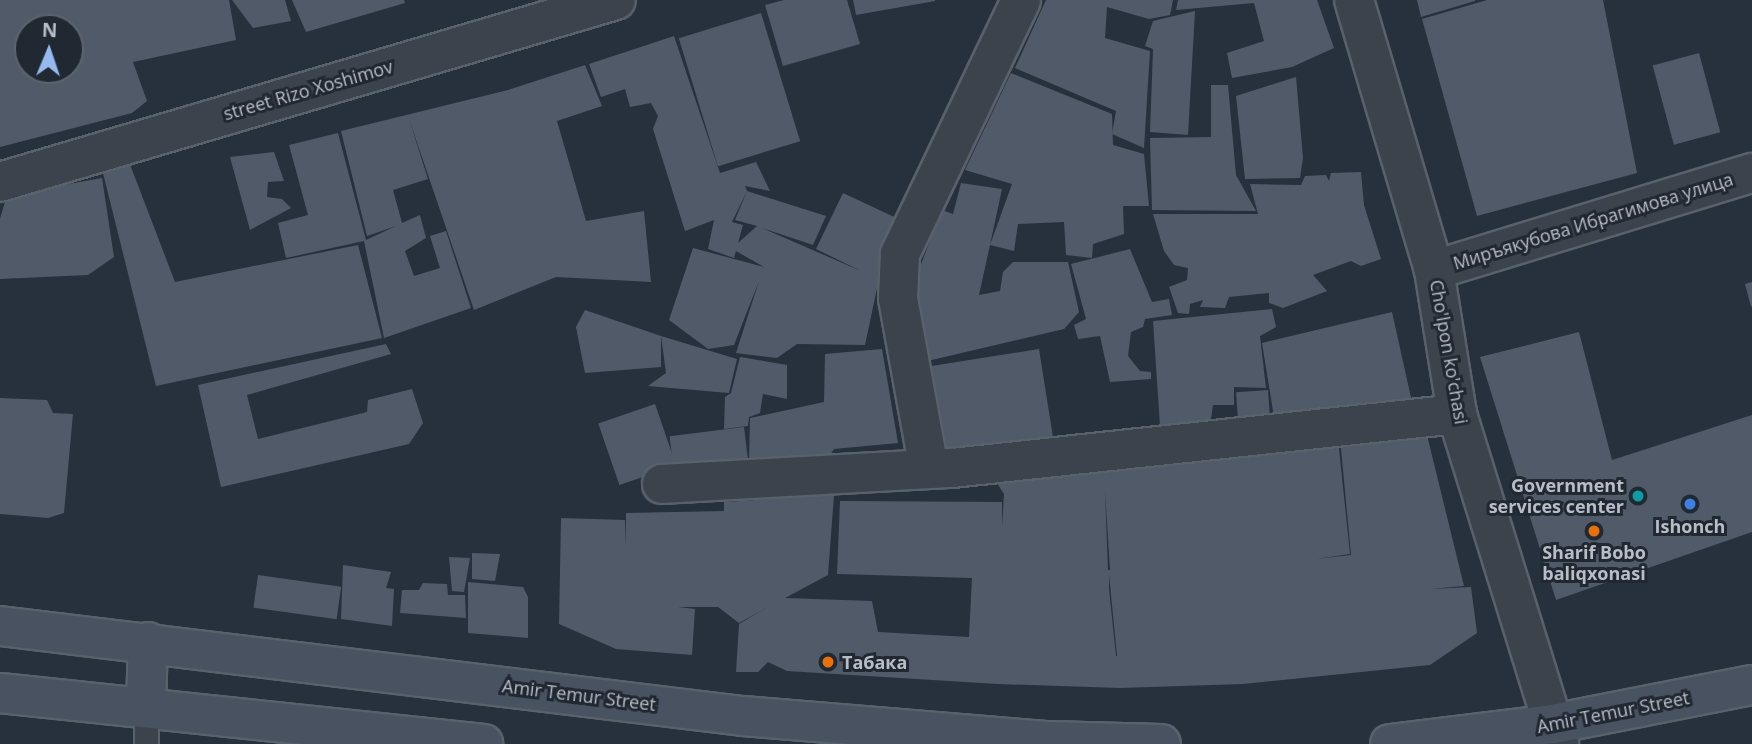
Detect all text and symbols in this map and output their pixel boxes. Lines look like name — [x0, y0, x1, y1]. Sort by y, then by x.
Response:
north arrow — [14, 14, 84, 84]
text: N — [41, 17, 58, 43]
street label: street Rizo Xoshimov — [221, 55, 395, 125]
street label: Миръякубова Ибрагимова улица — [1450, 168, 1736, 274]
street label: Cho'lpon ko'chasi — [1426, 278, 1472, 426]
place label: Government services center — [1489, 475, 1624, 518]
marker: Government services center — [1630, 488, 1646, 504]
marker: Ishonch — [1682, 496, 1698, 512]
place label: Ishonch — [1655, 515, 1725, 537]
marker: Sharif Bobo baliqxonasi — [1586, 523, 1602, 539]
place label: Sharif Bobo baliqxonasi — [1542, 542, 1646, 584]
place label: Табака — [842, 651, 907, 673]
marker: Табака — [820, 654, 836, 670]
street label: Amir Temur Street — [501, 675, 657, 715]
street label: Amir Temur Street — [1535, 687, 1691, 737]

